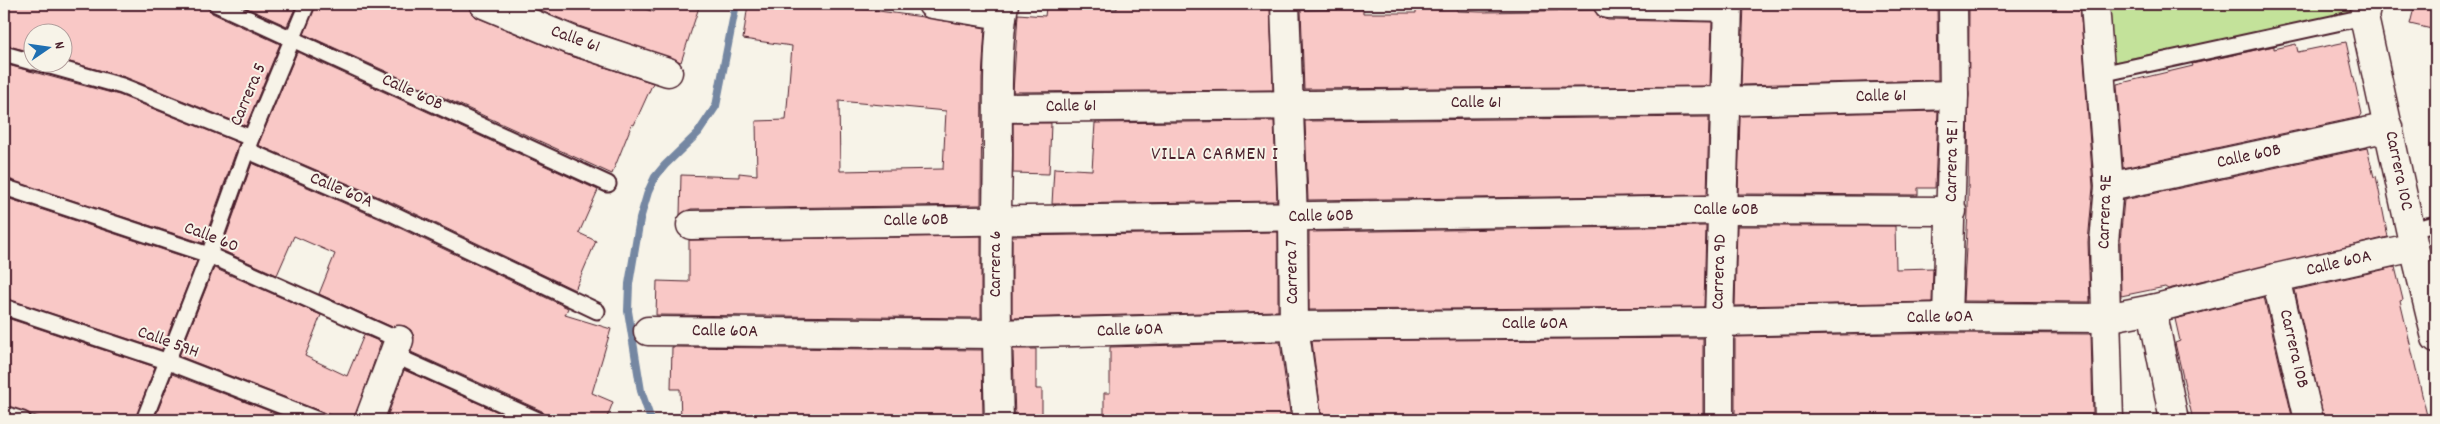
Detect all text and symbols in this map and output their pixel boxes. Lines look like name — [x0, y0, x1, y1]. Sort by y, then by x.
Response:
street label: Calle 61 — [547, 20, 603, 60]
north arrow — [22, 22, 72, 72]
text: N — [48, 40, 69, 51]
street label: Carrera 5 — [225, 60, 273, 130]
street label: Calle 60B — [377, 68, 447, 118]
street label: Calle 61 — [1855, 84, 1907, 110]
street label: Calle 61 — [1451, 91, 1501, 116]
street label: Calle 61 — [1045, 94, 1097, 120]
street label: Carrera 9E 1 — [1940, 120, 1966, 202]
street label: Carrera 10C — [2377, 129, 2419, 213]
street label: Calle 60B — [2215, 138, 2283, 176]
district label: VILLA CARMEN I — [1151, 142, 1279, 169]
street label: Calle 60A — [306, 167, 377, 216]
street label: Carrera 9E — [2092, 174, 2120, 250]
street label: Calle 60B — [1693, 198, 1759, 223]
street label: Calle 60B — [1288, 204, 1354, 230]
street label: Calle 60B — [883, 208, 949, 234]
street label: Calle 60 — [180, 216, 242, 260]
street label: Carrera 6 — [984, 231, 1009, 297]
street label: Carrera 9D — [1706, 234, 1734, 310]
street label: Carrera 7 — [1280, 239, 1306, 305]
street label: Calle 60A — [2304, 244, 2374, 284]
street label: Calle 60A — [1907, 305, 1974, 331]
street label: Carrera 10B — [2272, 307, 2314, 391]
street label: Calle 60A — [1502, 312, 1568, 337]
street label: Calle 60A — [1096, 317, 1164, 345]
street label: Calle 60A — [692, 319, 759, 345]
street label: Calle 59H — [134, 320, 202, 366]

